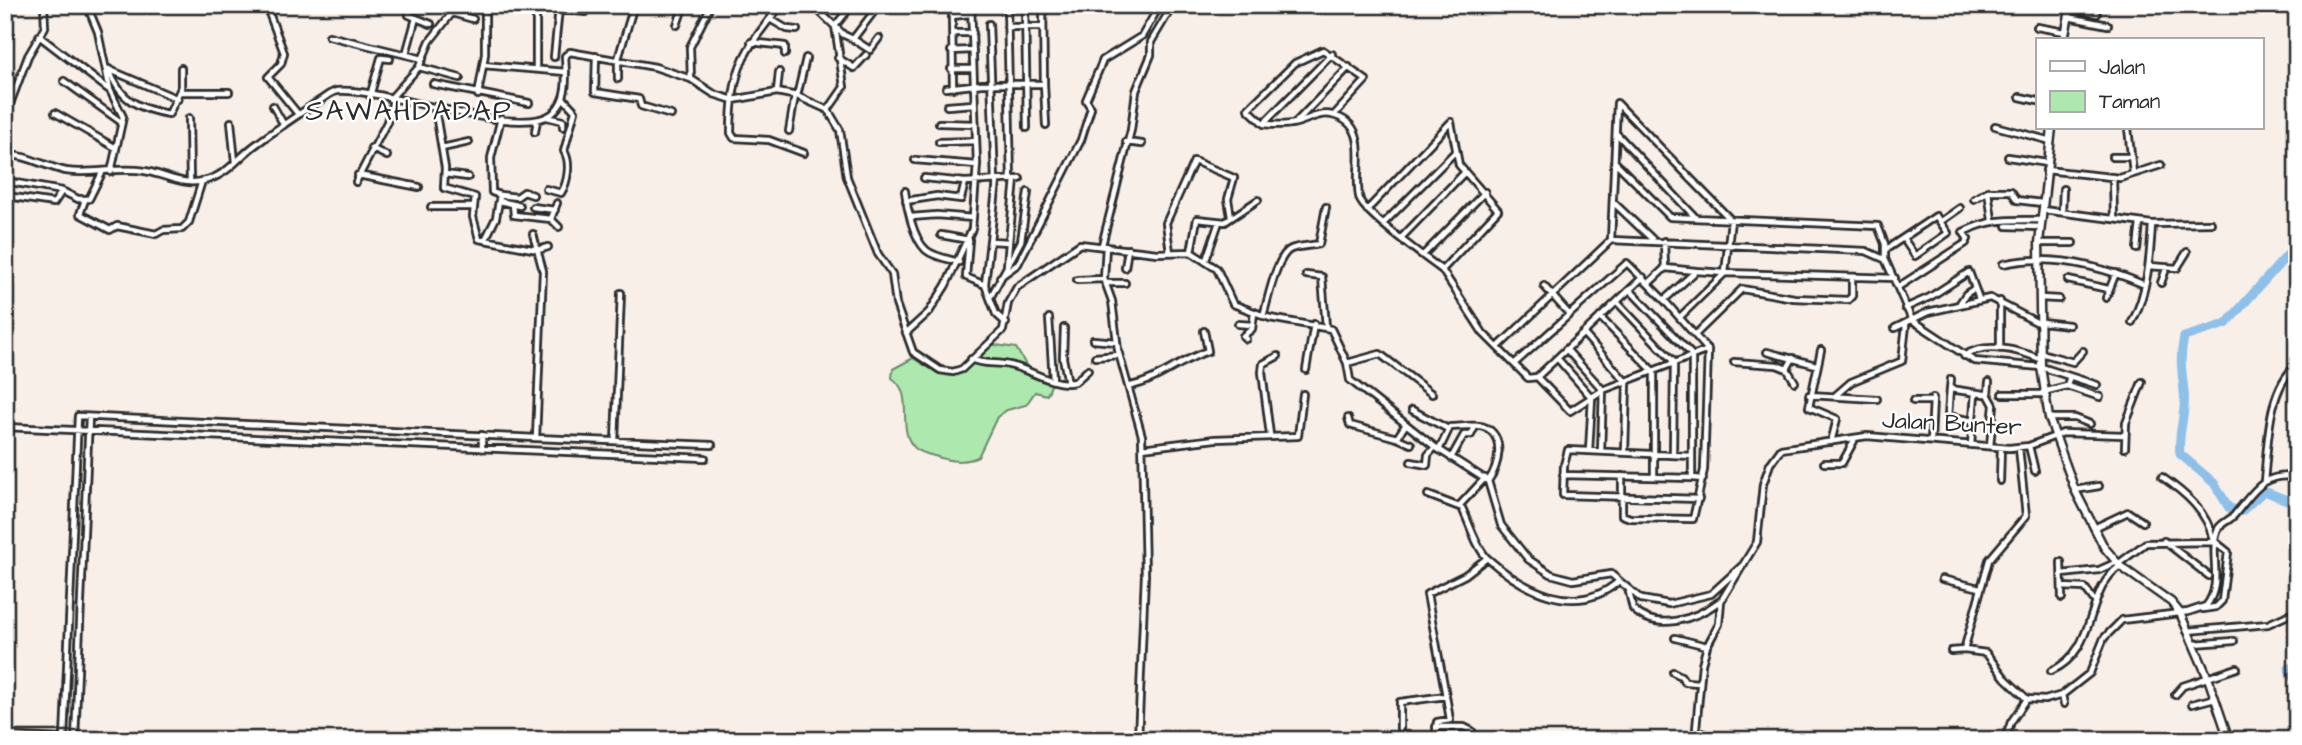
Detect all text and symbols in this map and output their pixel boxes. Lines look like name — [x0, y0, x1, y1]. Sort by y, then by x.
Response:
legend — [2036, 38, 2264, 130]
text: Jalan — [2099, 53, 2145, 82]
text: Taman — [2099, 87, 2160, 116]
district label: SAWAHDADAP — [305, 92, 513, 131]
street label: Jalan Bunter — [1881, 403, 2023, 445]

